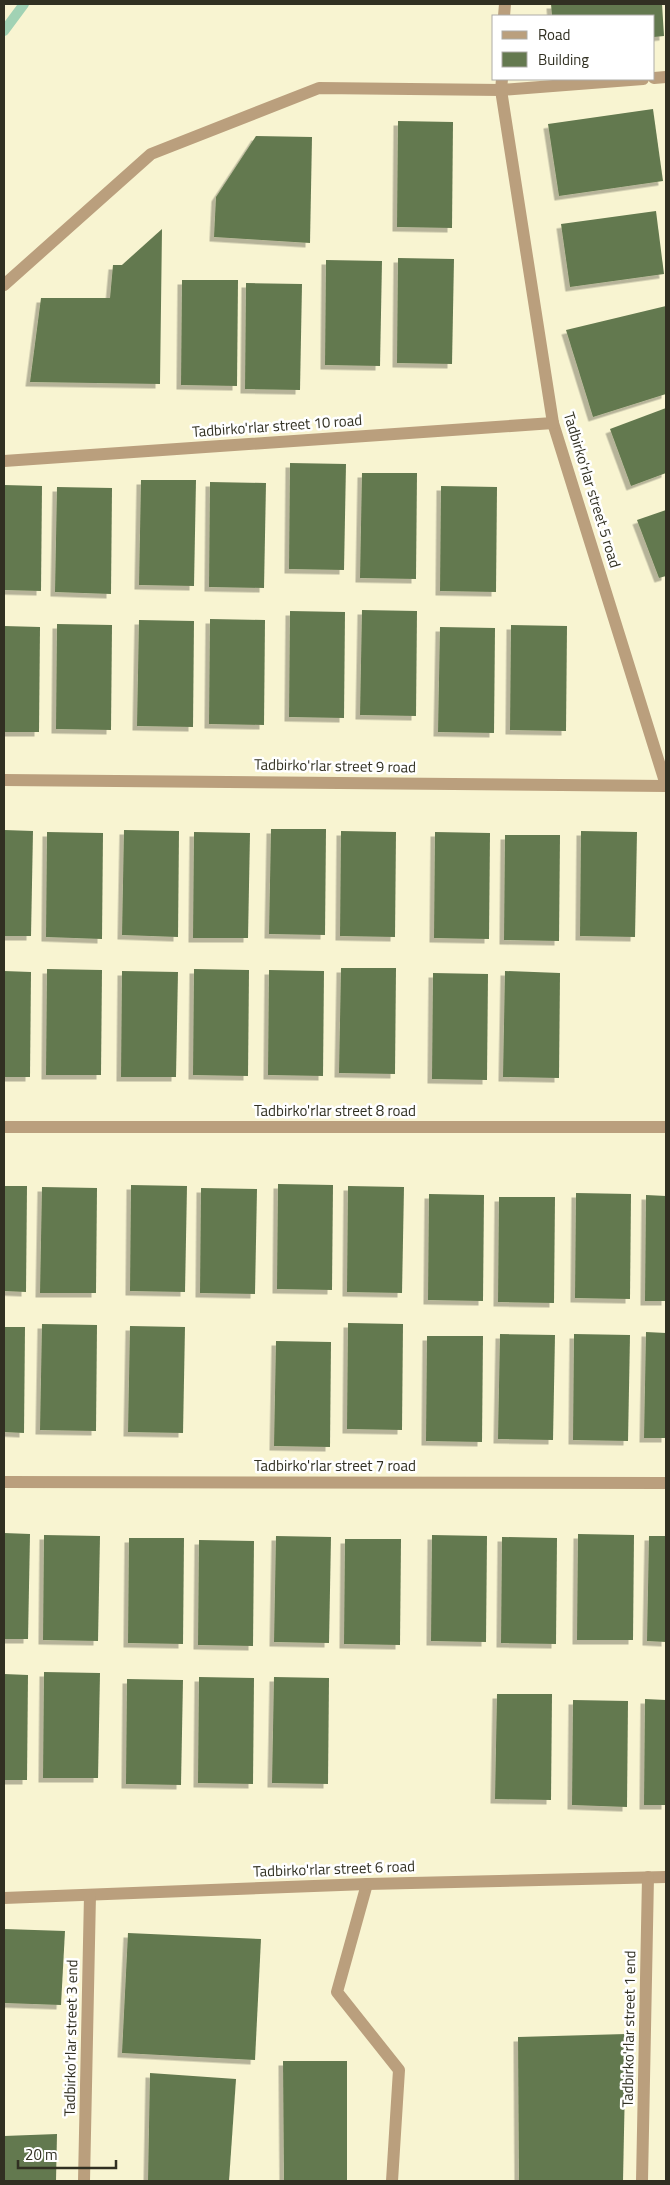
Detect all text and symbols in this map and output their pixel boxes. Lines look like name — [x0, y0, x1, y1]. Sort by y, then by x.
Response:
legend — [492, 15, 655, 80]
text: Road — [538, 23, 570, 46]
text: Building — [538, 48, 589, 71]
street label: Tadbirko'rlar street 10 road — [191, 408, 363, 443]
street label: Tadbirko'rlar street 5 road — [558, 409, 627, 571]
street label: Tadbirko'rlar street 9 road — [254, 753, 416, 778]
street label: Tadbirko'rlar street 8 road — [254, 1099, 416, 1122]
street label: Tadbirko'rlar street 7 road — [254, 1454, 416, 1477]
street label: Tadbirko'rlar street 6 road — [253, 1854, 415, 1883]
street label: Tadbirko'rlar street 1 end — [616, 1950, 641, 2108]
street label: Tadbirko'rlar street 3 end — [58, 1959, 83, 2117]
scale bar — [18, 2138, 115, 2170]
text: 20 m — [25, 2143, 58, 2166]

